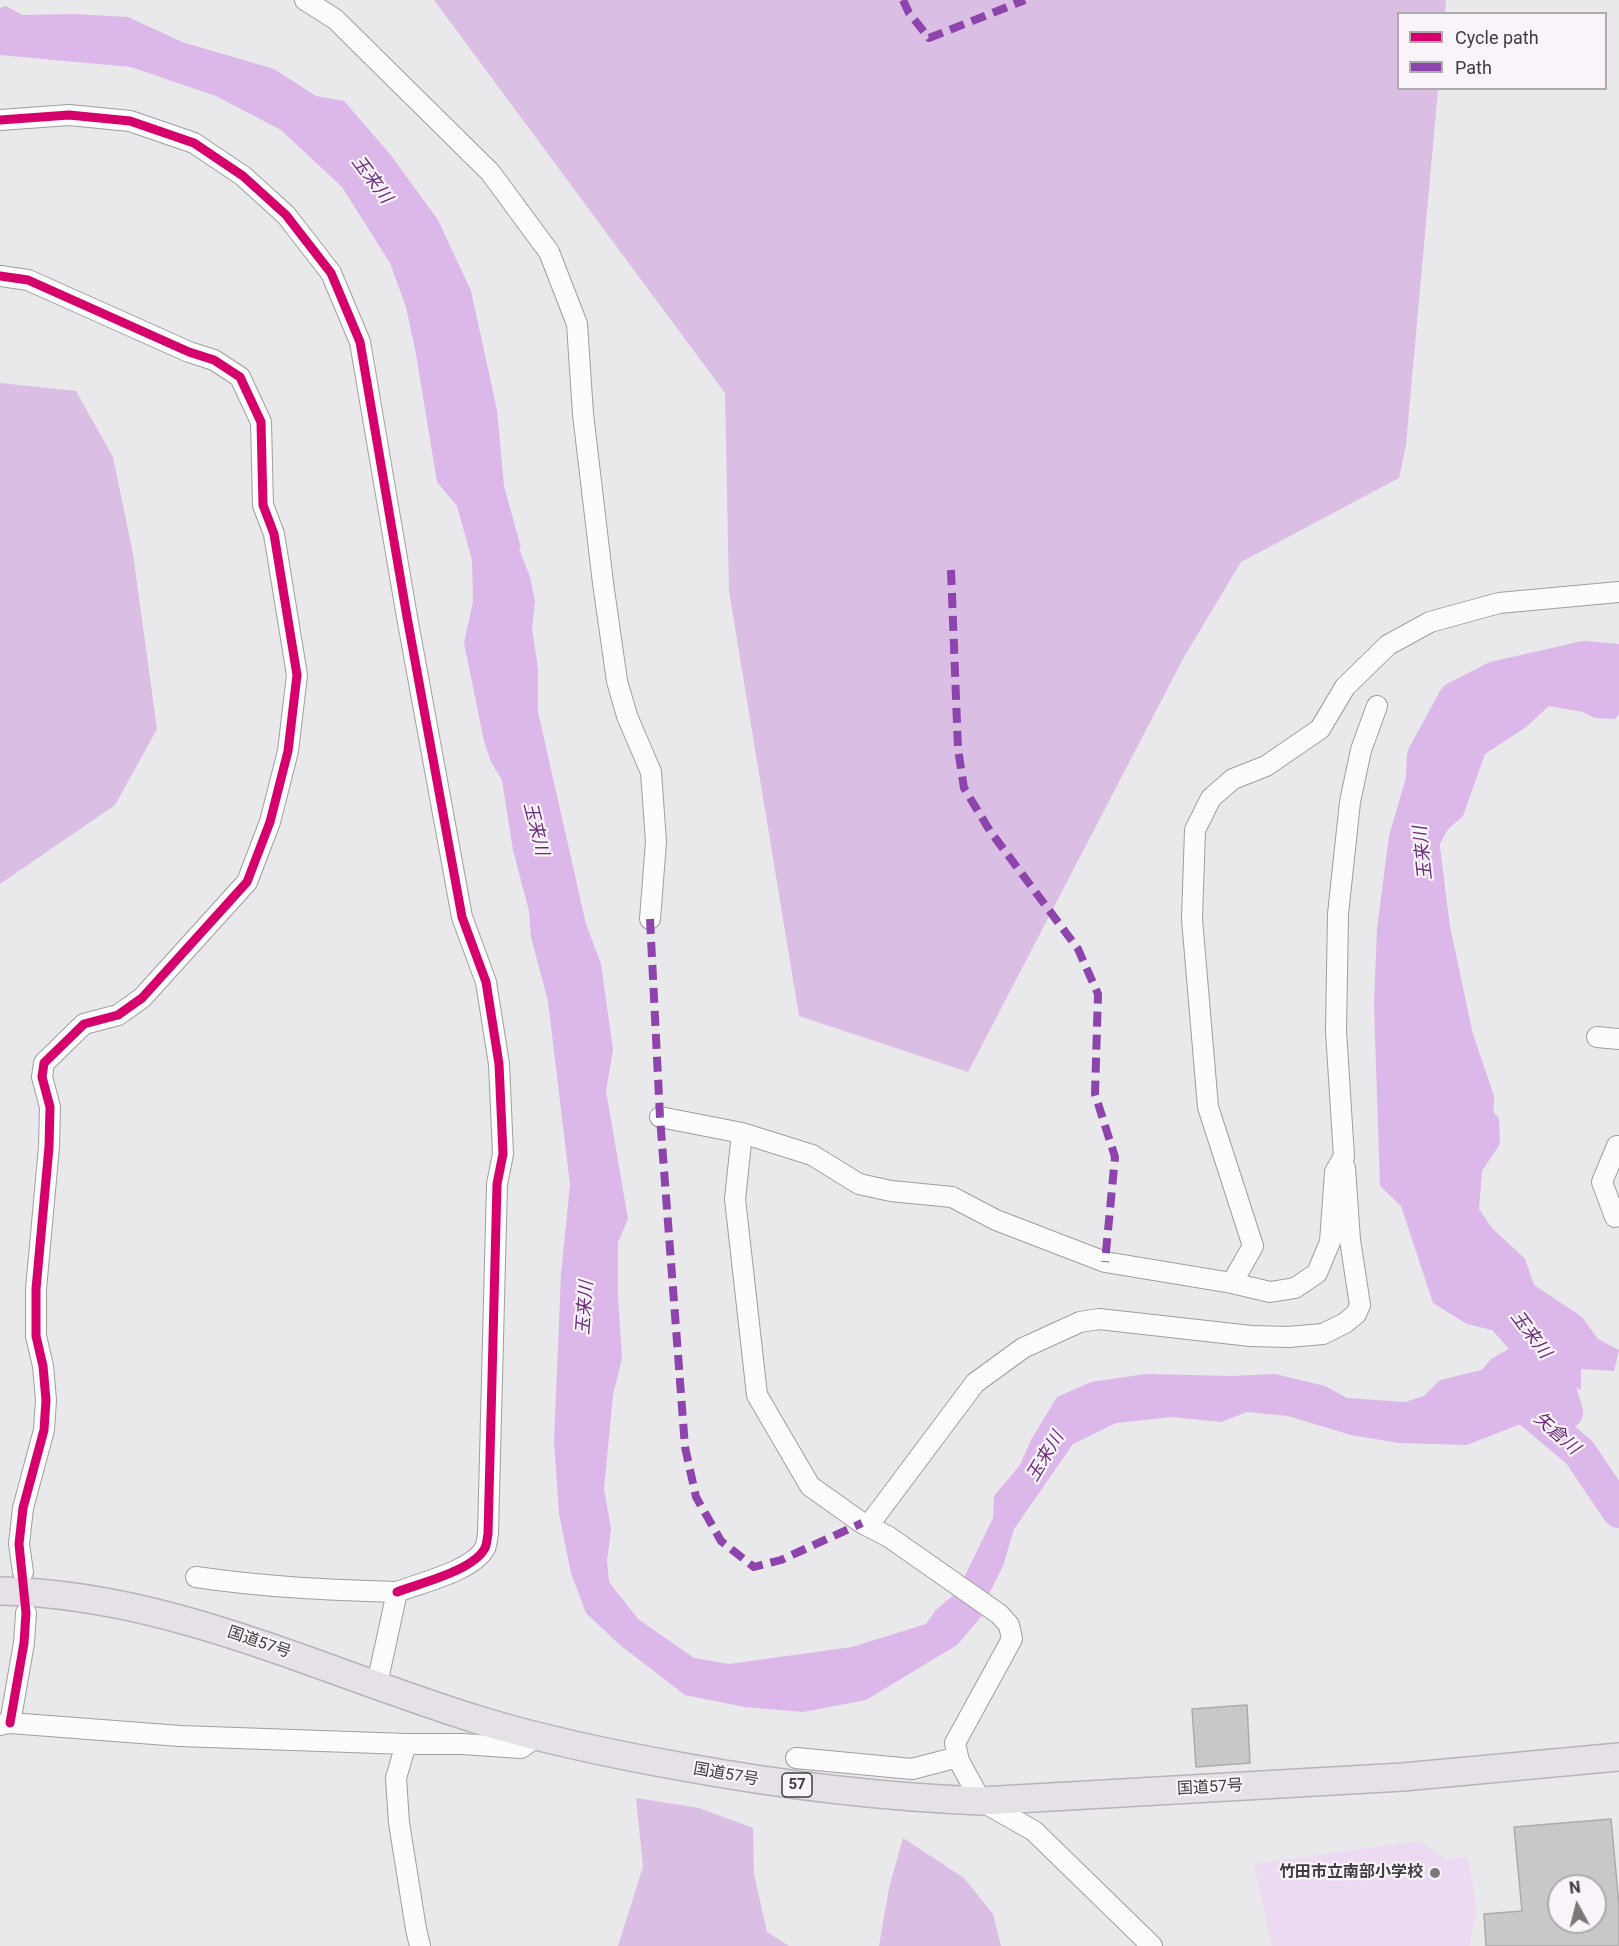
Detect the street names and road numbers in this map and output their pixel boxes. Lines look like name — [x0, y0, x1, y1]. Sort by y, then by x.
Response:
street label: 国道57号 — [225, 1623, 293, 1663]
street label: 国道57号 — [692, 1760, 760, 1790]
road number: 57 — [782, 1773, 812, 1797]
street label: 国道57号 — [1177, 1777, 1243, 1799]

